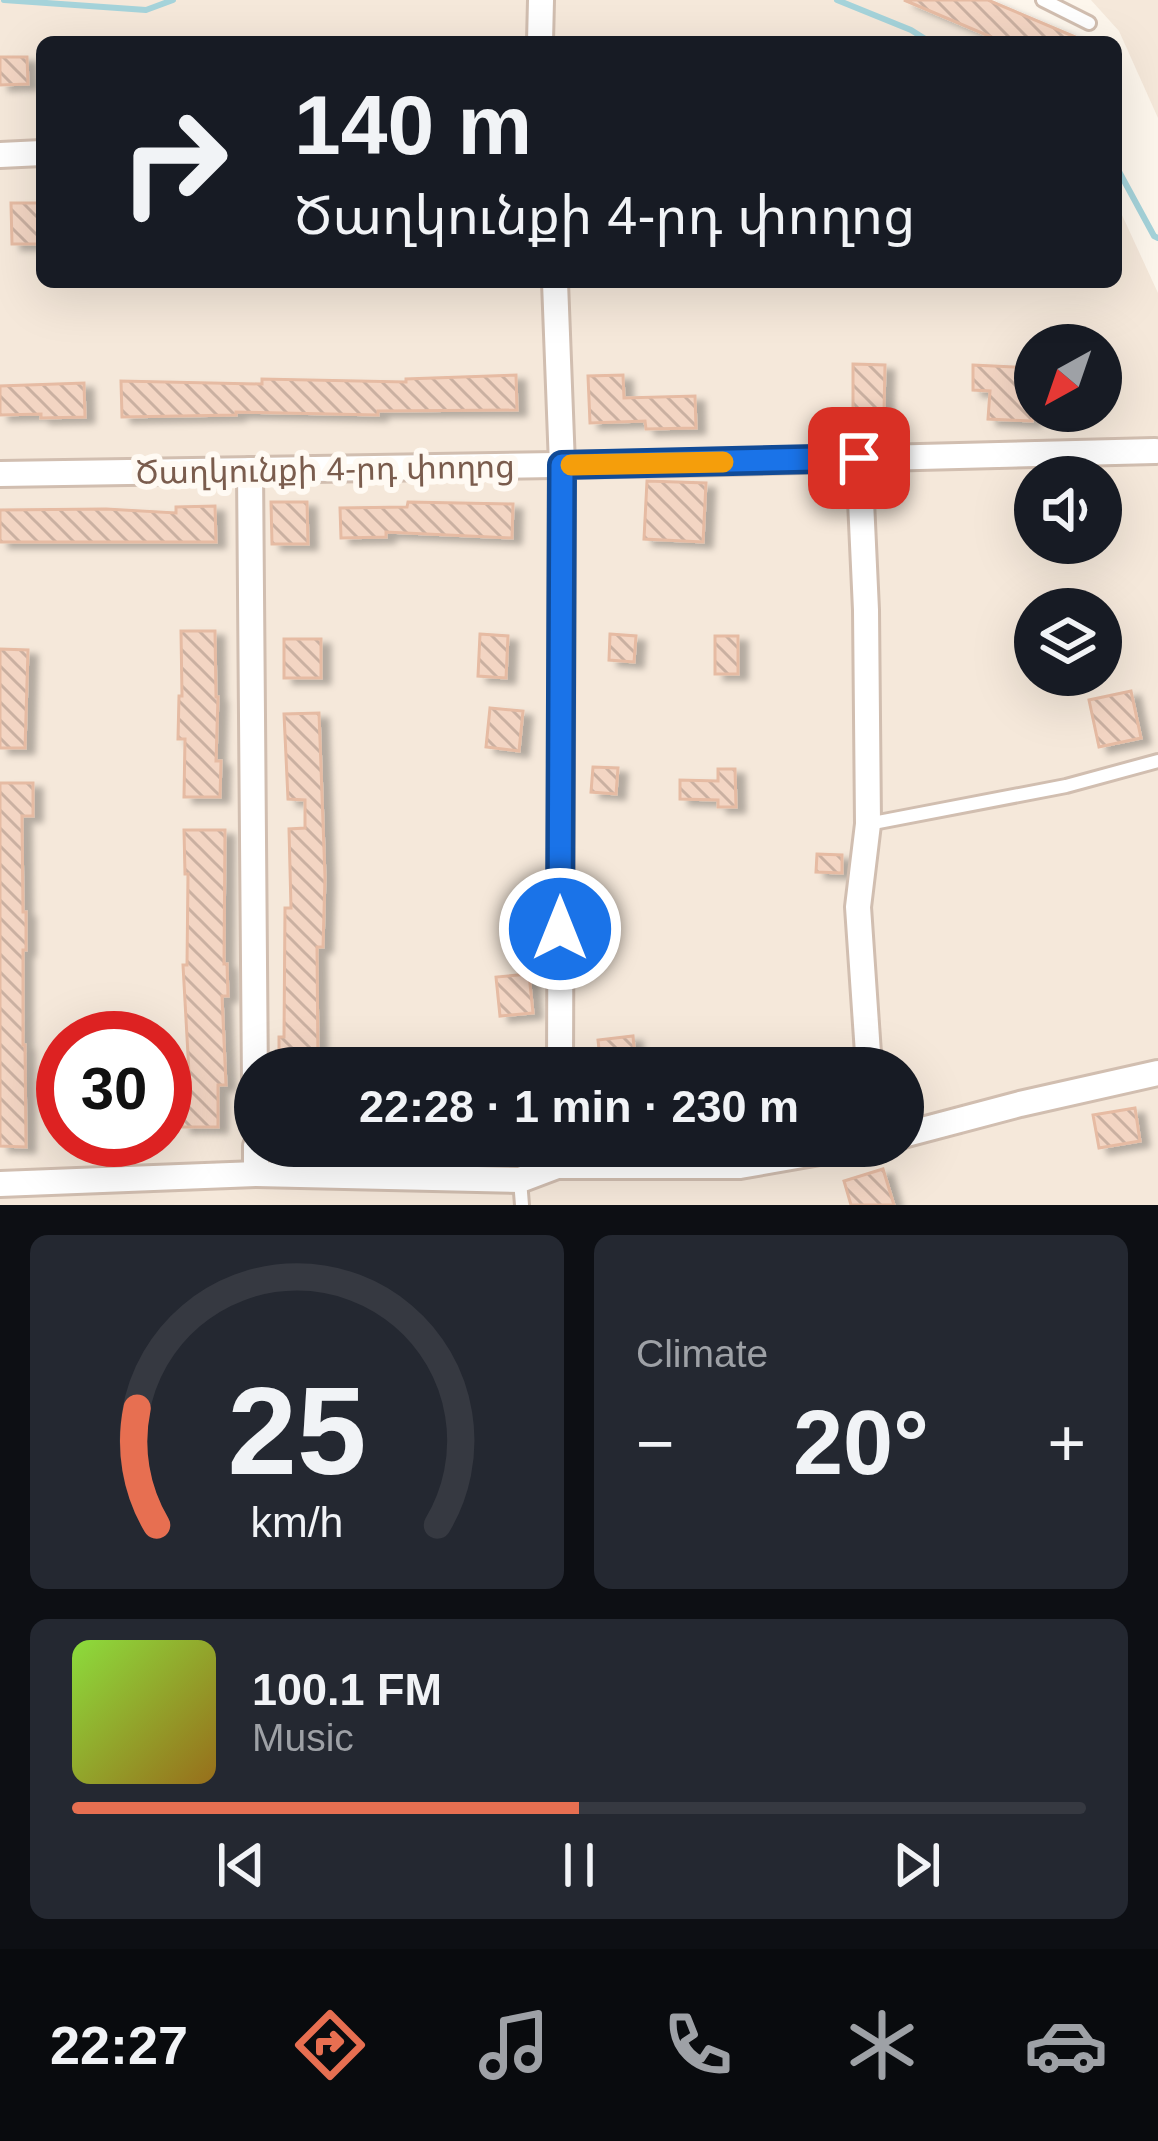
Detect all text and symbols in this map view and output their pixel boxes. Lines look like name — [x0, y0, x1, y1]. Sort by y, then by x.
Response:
text: 140 m — [294, 78, 532, 172]
icon: right — [96, 84, 252, 240]
text: Ծաղկունքի 4-րդ փողոց — [294, 185, 915, 245]
north arrow — [1014, 324, 1122, 432]
map controls — [1014, 324, 1122, 696]
pin — [808, 407, 910, 509]
icon: arrive — [826, 425, 892, 491]
street label: Ծաղկունքի 4-րդ փողոց — [135, 447, 515, 492]
button: sound — [1014, 456, 1122, 564]
button: layers — [1014, 588, 1122, 696]
position arrow — [497, 866, 623, 992]
speed limit sign: 30 — [36, 1011, 192, 1167]
text: 22:28 · 1 min · 230 m — [359, 1081, 799, 1132]
text: Climate — [636, 1332, 768, 1375]
text: 25 — [228, 1361, 366, 1500]
text: 20° — [793, 1393, 929, 1493]
text: − — [636, 1406, 675, 1480]
text: + — [1047, 1406, 1086, 1480]
text: km/h — [251, 1498, 343, 1546]
text: 100.1 FM — [252, 1664, 442, 1715]
text: Music — [252, 1716, 354, 1759]
icon: previous — [208, 1832, 274, 1898]
icon: pause — [546, 1832, 612, 1898]
icon: next — [884, 1832, 950, 1898]
icon: directions — [288, 2003, 372, 2087]
icon: music — [472, 2003, 556, 2087]
icon: phone — [656, 2003, 740, 2087]
icon: climate — [840, 2003, 924, 2087]
icon: car — [1024, 2003, 1108, 2087]
text: 22:27 — [50, 2015, 188, 2075]

